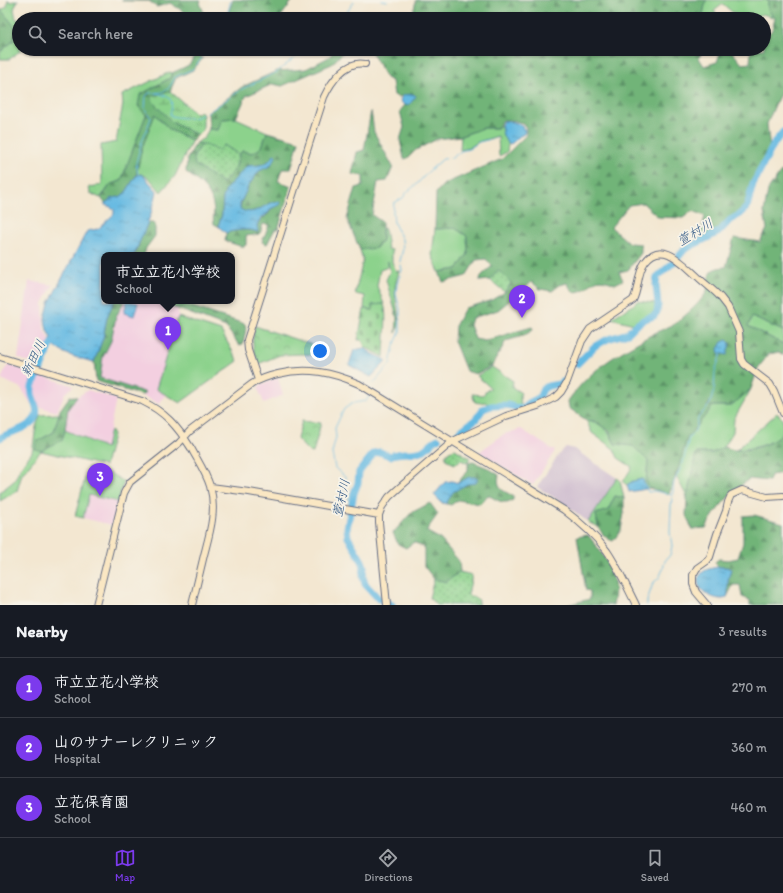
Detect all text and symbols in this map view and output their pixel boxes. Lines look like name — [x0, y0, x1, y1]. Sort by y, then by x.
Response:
search box — [12, 12, 771, 56]
icon: search — [26, 23, 48, 45]
text: Search here — [58, 25, 133, 43]
water label: 萱村川 — [674, 216, 716, 248]
popup — [101, 252, 235, 304]
text: 市立立花小学校 — [115, 263, 221, 281]
text: School — [115, 281, 152, 296]
pin: 2 — [509, 285, 535, 318]
pin: 1 — [155, 317, 181, 350]
water label: 新田川 — [18, 337, 48, 379]
your location — [310, 341, 330, 361]
pin: 3 — [87, 463, 113, 496]
water label: 萱村川 — [329, 477, 353, 519]
text: Nearby — [16, 621, 68, 641]
text: 3 results — [718, 624, 767, 639]
text: 市立立花小学校 — [54, 673, 159, 691]
text: 1 — [26, 680, 32, 695]
text: 270 m — [732, 680, 767, 695]
text: School — [54, 691, 91, 706]
text: 山のサナーレクリニック — [54, 733, 218, 751]
text: 2 — [26, 740, 32, 755]
text: 360 m — [731, 740, 767, 755]
text: Hospital — [54, 751, 101, 766]
text: 立花保育園 — [54, 793, 129, 811]
text: 3 — [25, 800, 33, 815]
text: 460 m — [730, 800, 767, 815]
text: School — [54, 811, 91, 826]
tab: Map — [114, 847, 136, 884]
tab: Directions — [364, 847, 413, 884]
tab: Saved — [641, 847, 669, 884]

